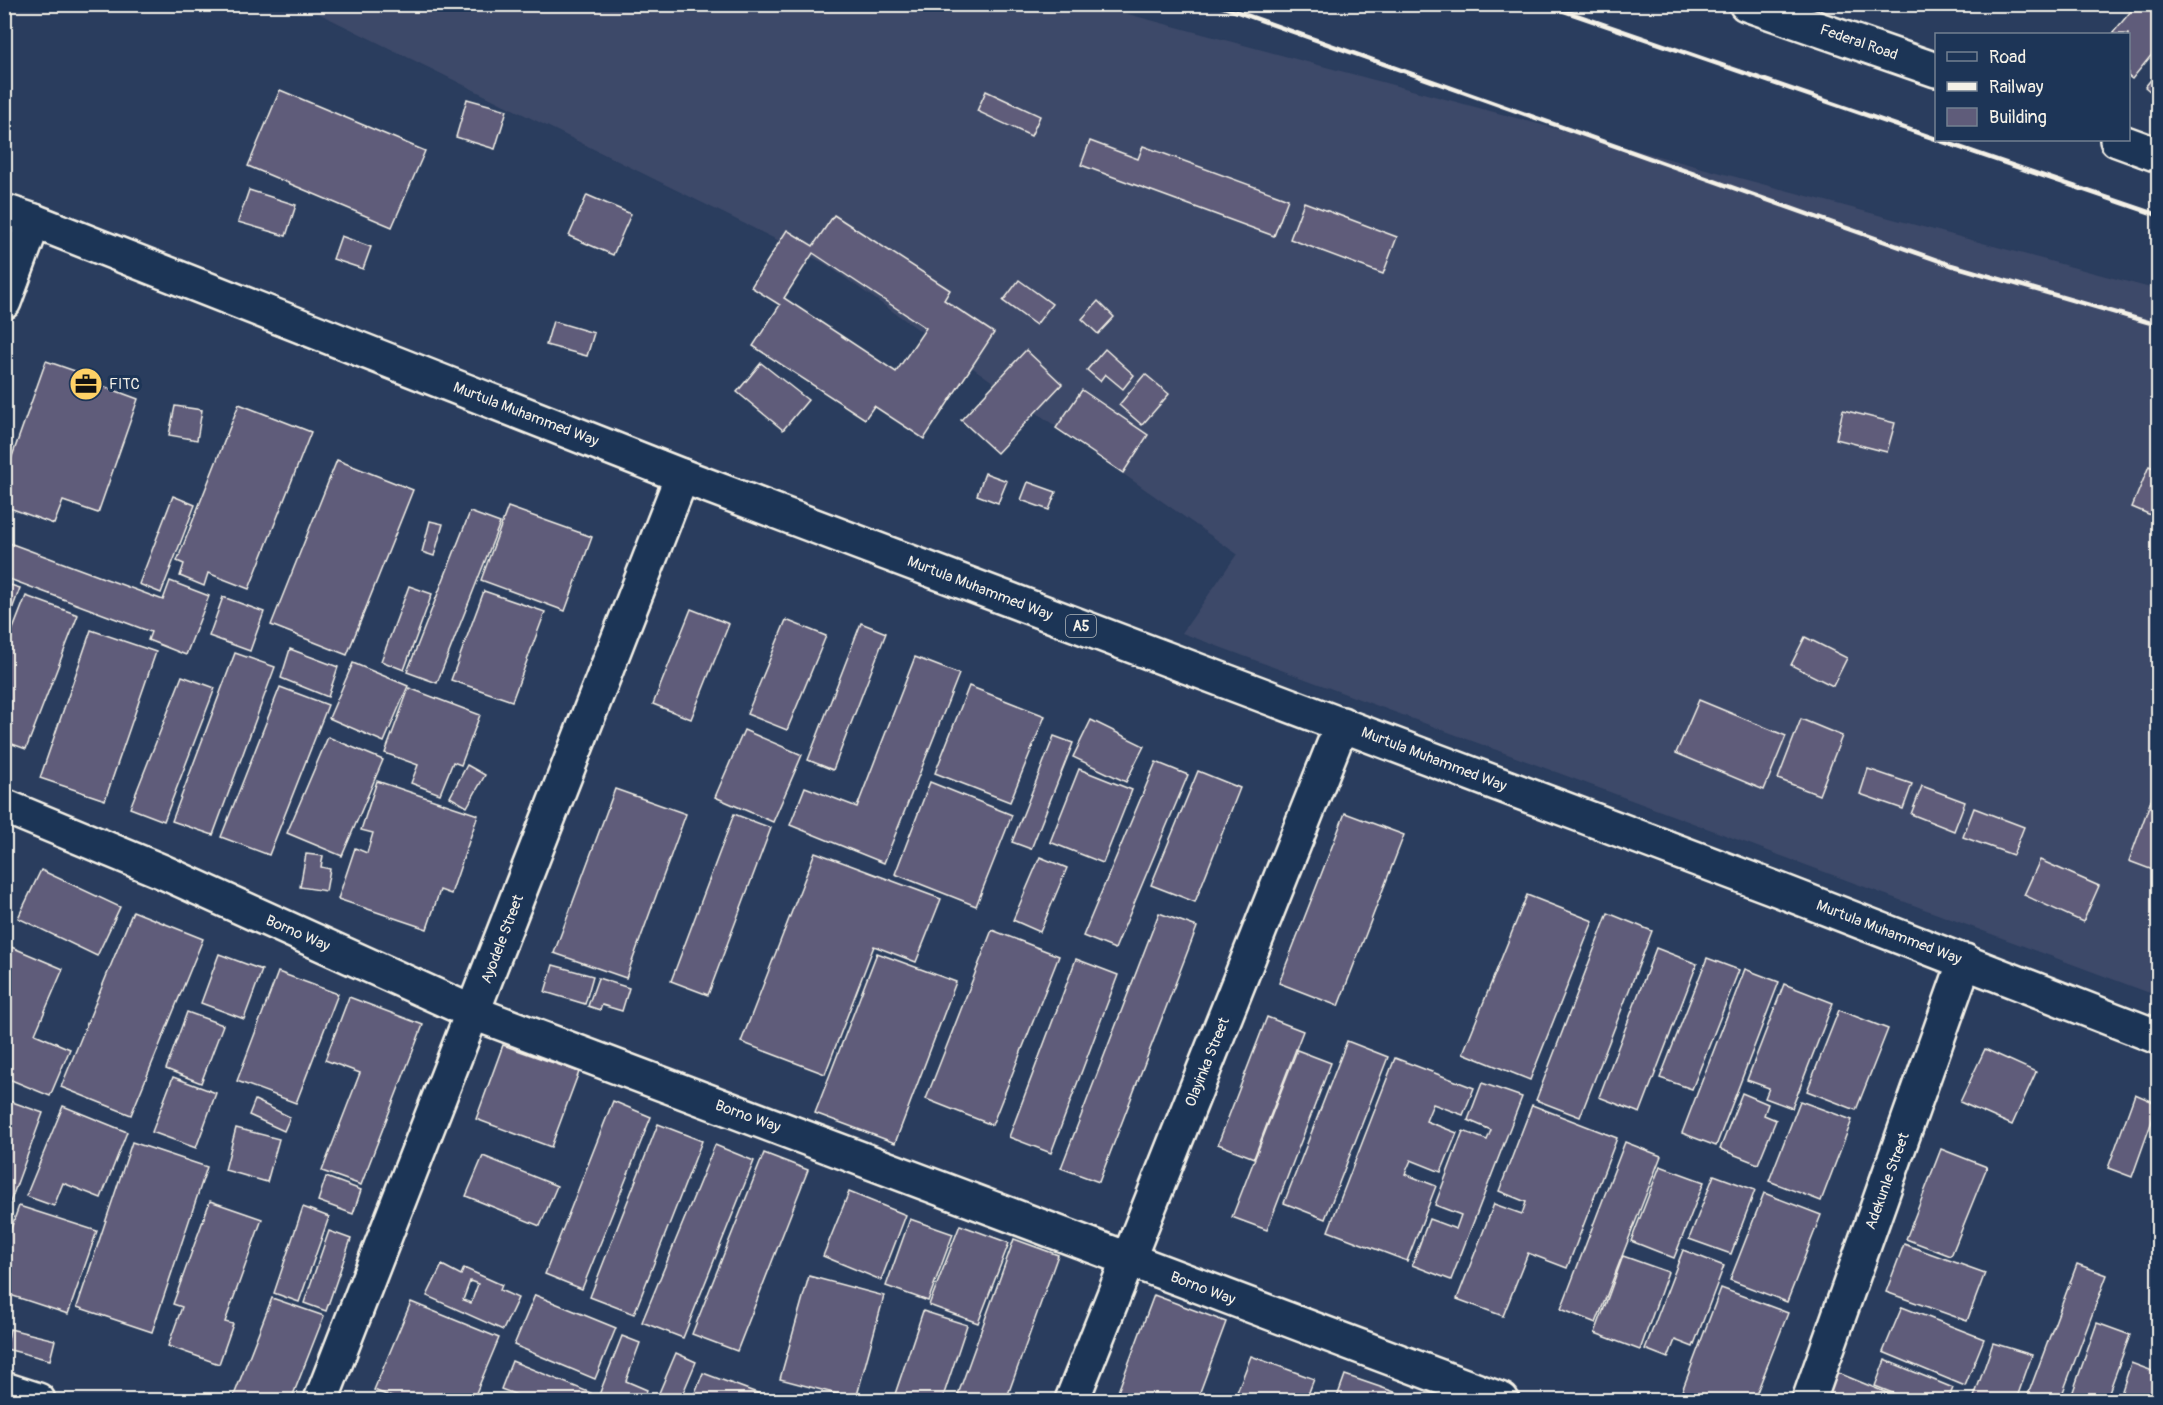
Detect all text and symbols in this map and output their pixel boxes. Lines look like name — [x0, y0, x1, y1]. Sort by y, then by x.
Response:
street label: Federal Road — [1817, 20, 1900, 65]
legend — [1935, 33, 2130, 141]
text: Road — [1989, 46, 2026, 69]
text: Railway — [1989, 76, 2044, 99]
text: Building — [1989, 106, 2047, 129]
office icon: FITC — [68, 366, 104, 402]
place label: FITC — [109, 375, 140, 394]
street label: Murtula Muhammed Way — [450, 378, 602, 451]
street label: Murtula Muhammed Way — [904, 552, 1056, 625]
road number: A5 — [1066, 615, 1096, 637]
street label: Murtula Muhammed Way — [1358, 723, 1510, 796]
street label: Ayodele Street — [477, 891, 528, 986]
street label: Murtula Muhammed Way — [1813, 896, 1965, 969]
street label: Borno Way — [263, 911, 333, 956]
street label: Olayinka Street — [1181, 1014, 1234, 1110]
street label: Borno Way — [713, 1096, 784, 1137]
street label: Adekunle Street — [1861, 1129, 1914, 1232]
street label: Borno Way — [1168, 1267, 1239, 1310]

